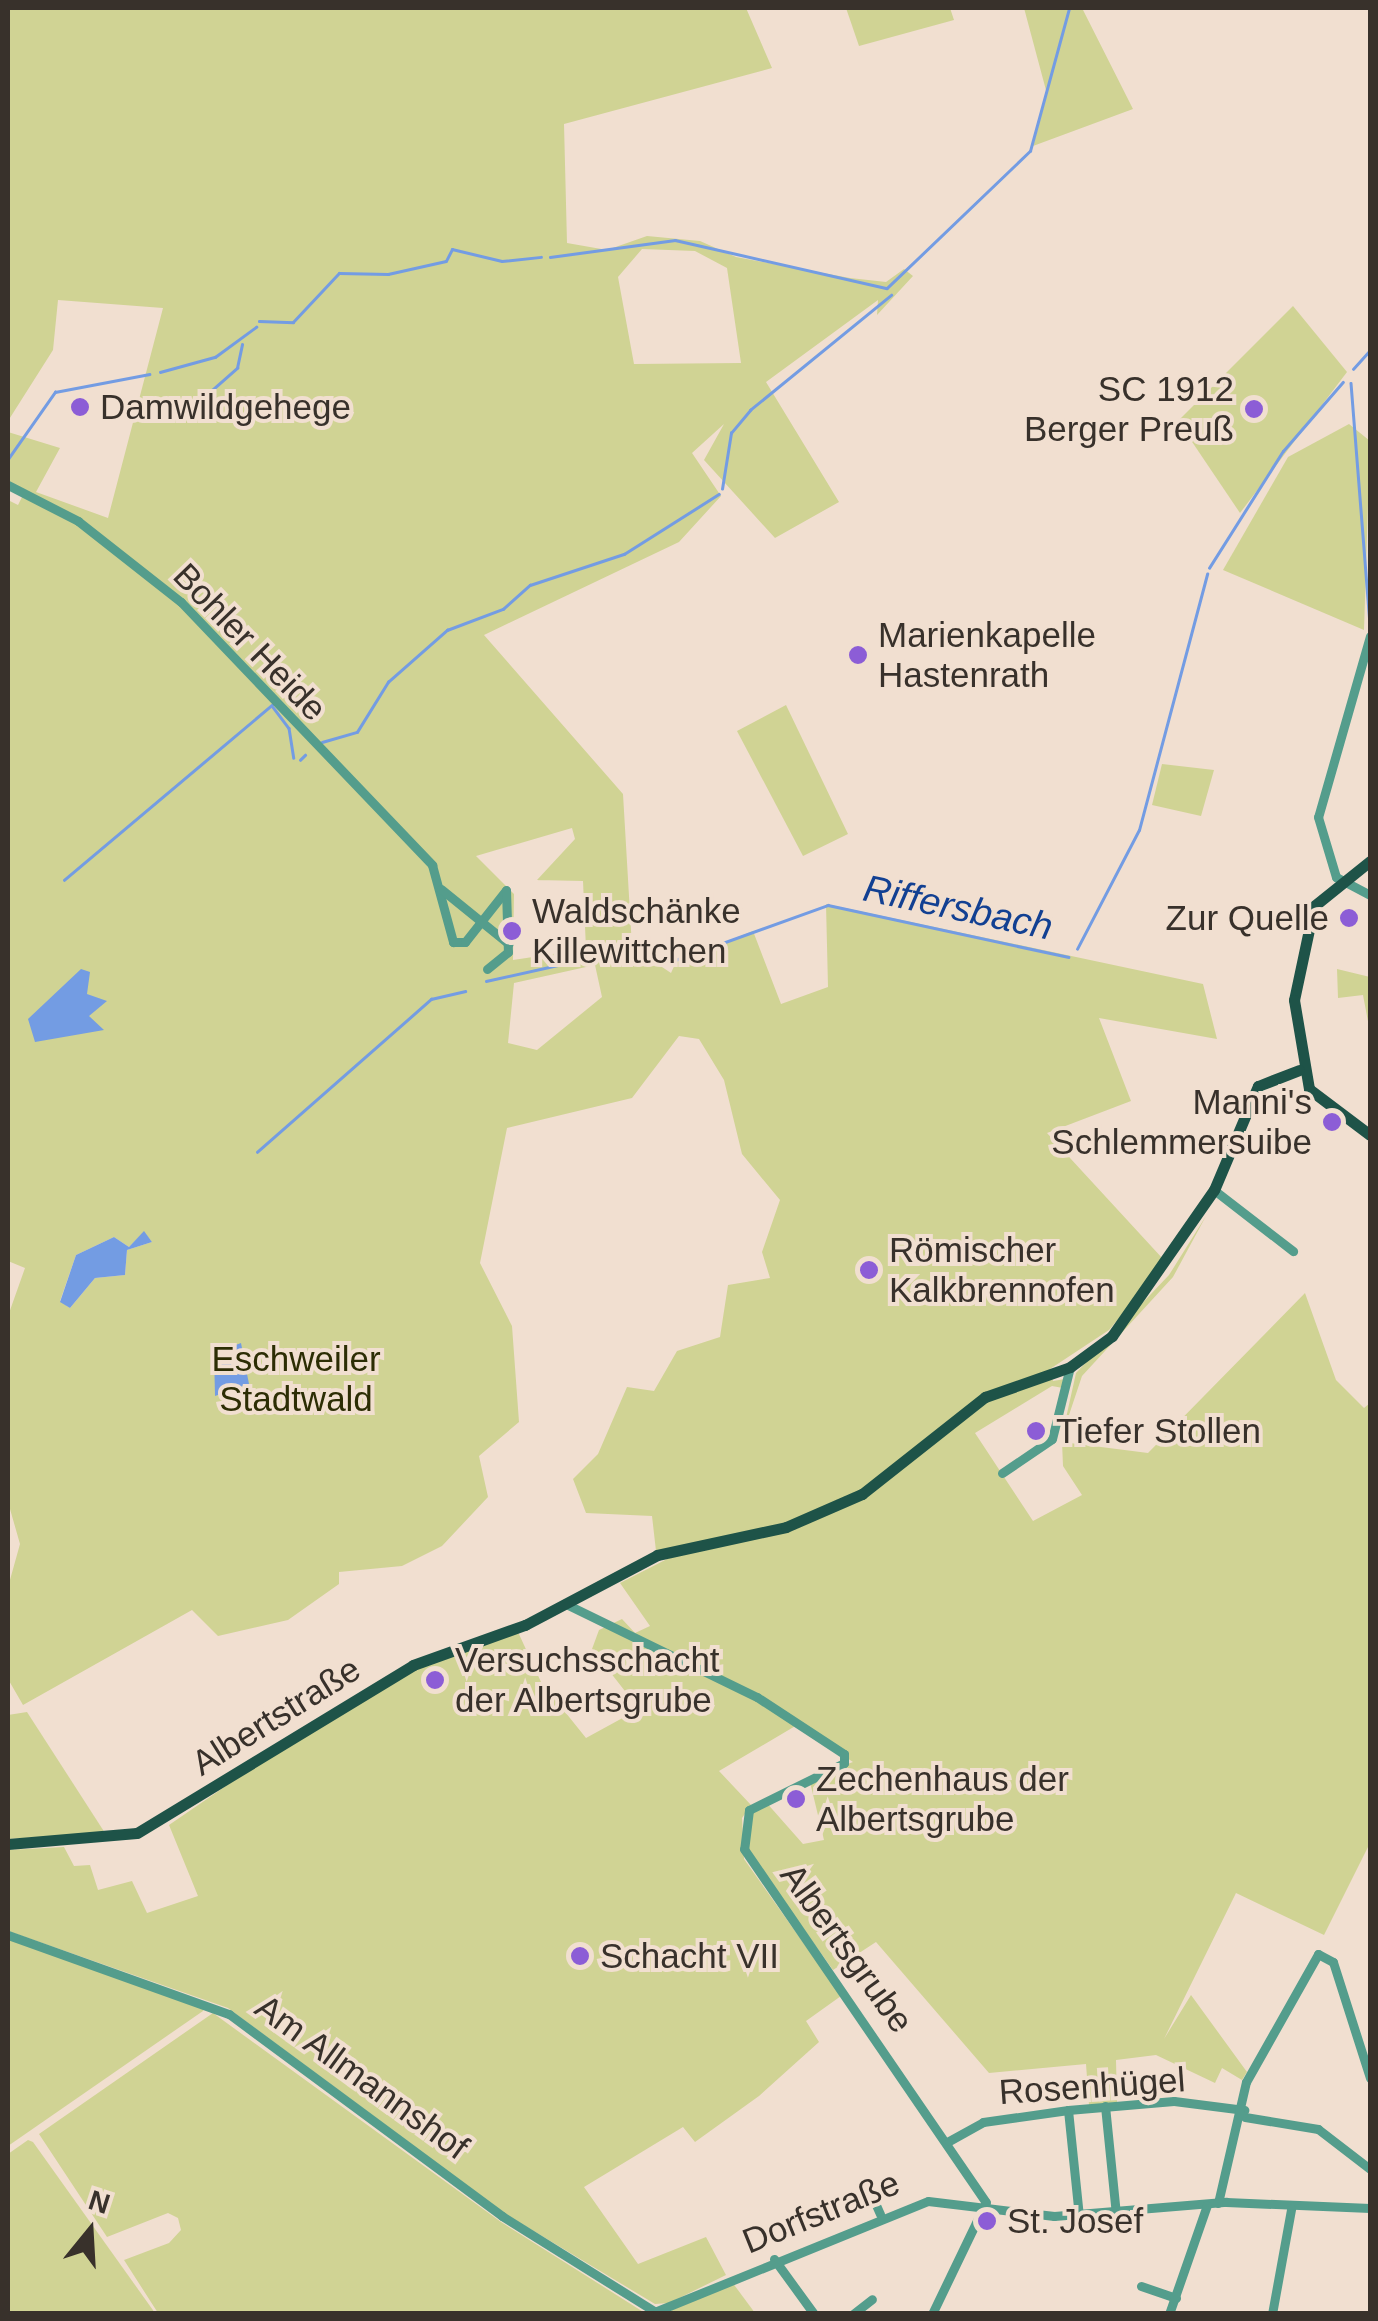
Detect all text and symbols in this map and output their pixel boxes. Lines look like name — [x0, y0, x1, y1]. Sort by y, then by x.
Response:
place label: SC 1912 Berger Preuß — [1024, 368, 1234, 450]
place label: Damwildgehege — [100, 386, 351, 428]
marker: Damwildgehege — [69, 396, 91, 418]
marker: SC 1912 Berger Preuß — [1243, 398, 1265, 420]
street label: Bohler Heide — [165, 555, 335, 729]
place label: Marienkapelle Hastenrath — [878, 614, 1096, 696]
marker: Marienkapelle Hastenrath — [847, 644, 869, 666]
water label: Riffersbach — [859, 866, 1057, 950]
place label: Waldschänke Killewittchen — [532, 890, 741, 972]
place label: Zur Quelle — [1166, 897, 1329, 939]
marker: Zur Quelle — [1338, 907, 1360, 929]
marker: Waldschänke Killewittchen — [501, 920, 523, 942]
place label: Manni's Schlemmersuibe — [1051, 1081, 1312, 1163]
marker: Manni's Schlemmersuibe — [1321, 1111, 1343, 1133]
place label: Römischer Kalkbrennofen — [889, 1229, 1115, 1311]
marker: Römischer Kalkbrennofen — [858, 1259, 880, 1281]
park label: Eschweiler Stadtwald — [211, 1338, 381, 1420]
place label: Tiefer Stollen — [1056, 1410, 1261, 1452]
marker: Tiefer Stollen — [1025, 1420, 1047, 1442]
place label: Versuchsschacht der Albertsgrube — [455, 1639, 720, 1721]
street label: Albertstraße — [184, 1648, 368, 1784]
marker: Versuchsschacht der Albertsgrube — [424, 1669, 446, 1691]
place label: Zechenhaus der Albertsgrube — [816, 1758, 1069, 1840]
marker: Zechenhaus der Albertsgrube — [785, 1788, 807, 1810]
street label: Albertsgrube — [772, 1855, 922, 2041]
place label: Schacht VII — [600, 1935, 779, 1977]
marker: Schacht VII — [569, 1945, 591, 1967]
street label: Am Allmannshof — [247, 1985, 477, 2169]
street label: Rosenhügel — [997, 2059, 1187, 2113]
street label: Dorfstraße — [736, 2162, 906, 2262]
north arrow — [40, 2181, 140, 2281]
text: N — [85, 2184, 114, 2220]
place label: St. Josef — [1007, 2200, 1143, 2242]
marker: St. Josef — [976, 2210, 998, 2232]

